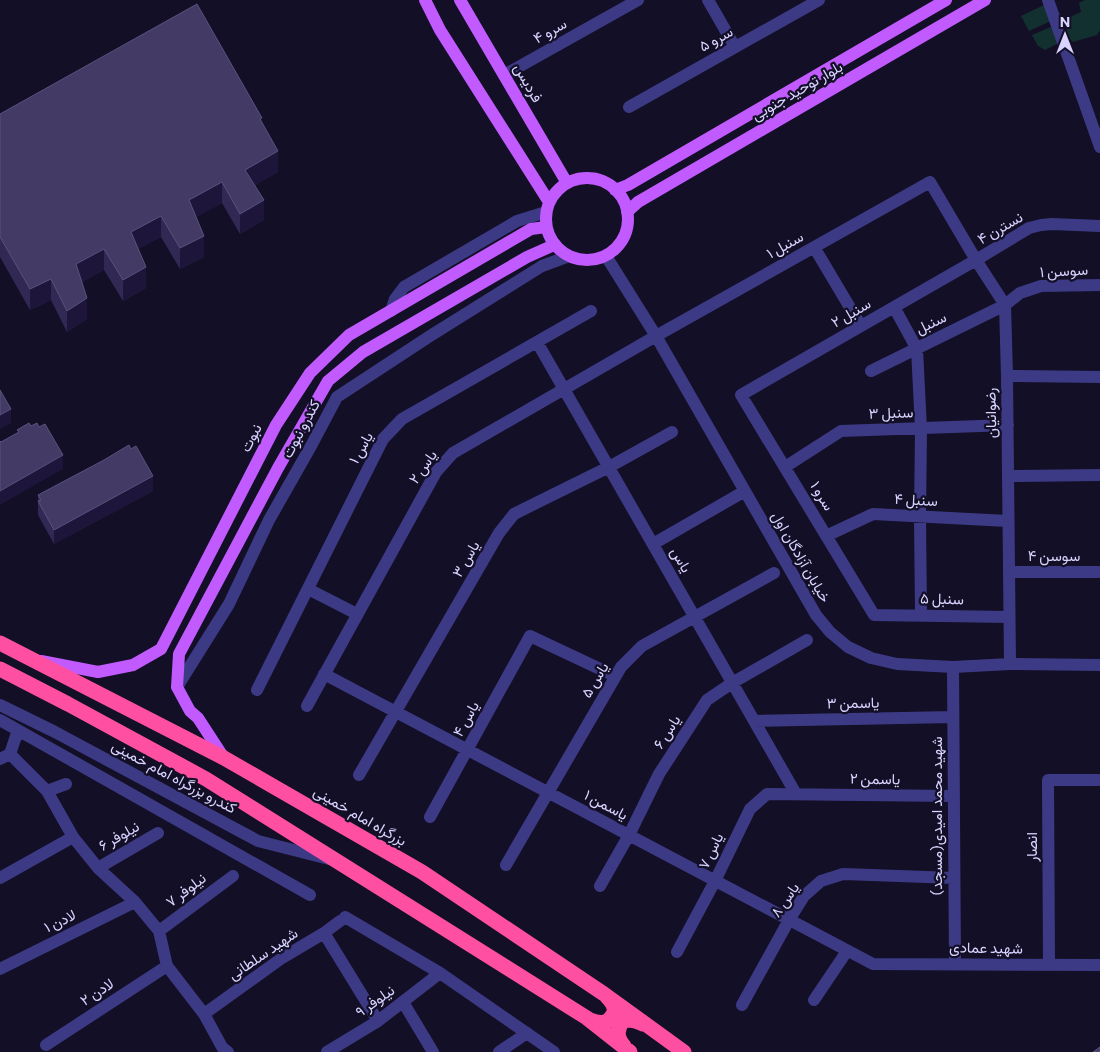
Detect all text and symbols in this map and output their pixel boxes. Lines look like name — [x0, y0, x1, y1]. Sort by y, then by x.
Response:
north arrow — [1040, 10, 1090, 60]
text: N — [1060, 13, 1070, 30]
street label: سرو ۴ — [530, 14, 570, 47]
street label: سرو ۵ — [695, 21, 736, 56]
street label: بلوار توحید جنوبی — [748, 57, 846, 125]
street label: فردیس — [509, 60, 547, 106]
street label: نسترن ۴ — [974, 207, 1026, 248]
street label: سنبل ۱ — [763, 227, 807, 262]
street label: سوسن ۱ — [1039, 260, 1089, 282]
street label: سنبل ۲ — [827, 294, 874, 332]
street label: سنبل — [912, 307, 950, 338]
street label: رضوانیان — [981, 388, 1000, 438]
street label: کندرو نبوت — [277, 396, 324, 461]
street label: سنبل ۳ — [868, 402, 914, 423]
street label: نبوت — [235, 420, 266, 455]
street label: یاس ۱ — [344, 428, 378, 468]
street label: یاس ۲ — [404, 446, 442, 488]
street label: سرو ۱ — [806, 477, 839, 514]
street label: سنبل ۴ — [894, 489, 938, 510]
street label: خیابان آزادگان اول — [768, 508, 835, 606]
street label: یاس ۳ — [448, 537, 484, 581]
street label: یاس — [666, 544, 696, 576]
street label: سوسن ۴ — [1028, 546, 1080, 566]
street label: سنبل ۵ — [920, 589, 964, 608]
street label: یاس ۵ — [577, 659, 613, 701]
street label: یاسمن ۳ — [827, 693, 879, 713]
street label: یاس ۴ — [448, 698, 484, 740]
street label: یاس ۶ — [649, 711, 685, 753]
street label: کندرو بزرگراه امام خمینی — [108, 736, 240, 819]
street label: (مسجد)شهید محمد امیدی — [927, 736, 947, 896]
street label: یاسمن ۲ — [850, 769, 900, 789]
street label: بزرگراه امام خمینی — [310, 781, 410, 851]
street label: یاسمن ۱ — [581, 785, 631, 825]
street label: نیلوفر ۶ — [95, 816, 143, 855]
street label: یاس ۷ — [694, 830, 728, 872]
street label: انصار — [1022, 832, 1041, 863]
street label: نیلوفر ۷ — [162, 868, 210, 911]
street label: یاس ۸ — [766, 879, 804, 921]
street label: لادن ۱ — [41, 905, 79, 936]
street label: شهید سلطانی — [224, 923, 302, 985]
street label: شهید عمادی — [949, 937, 1023, 959]
street label: لادن ۲ — [76, 974, 117, 1010]
street label: نیلوفر ۹ — [351, 980, 398, 1021]

